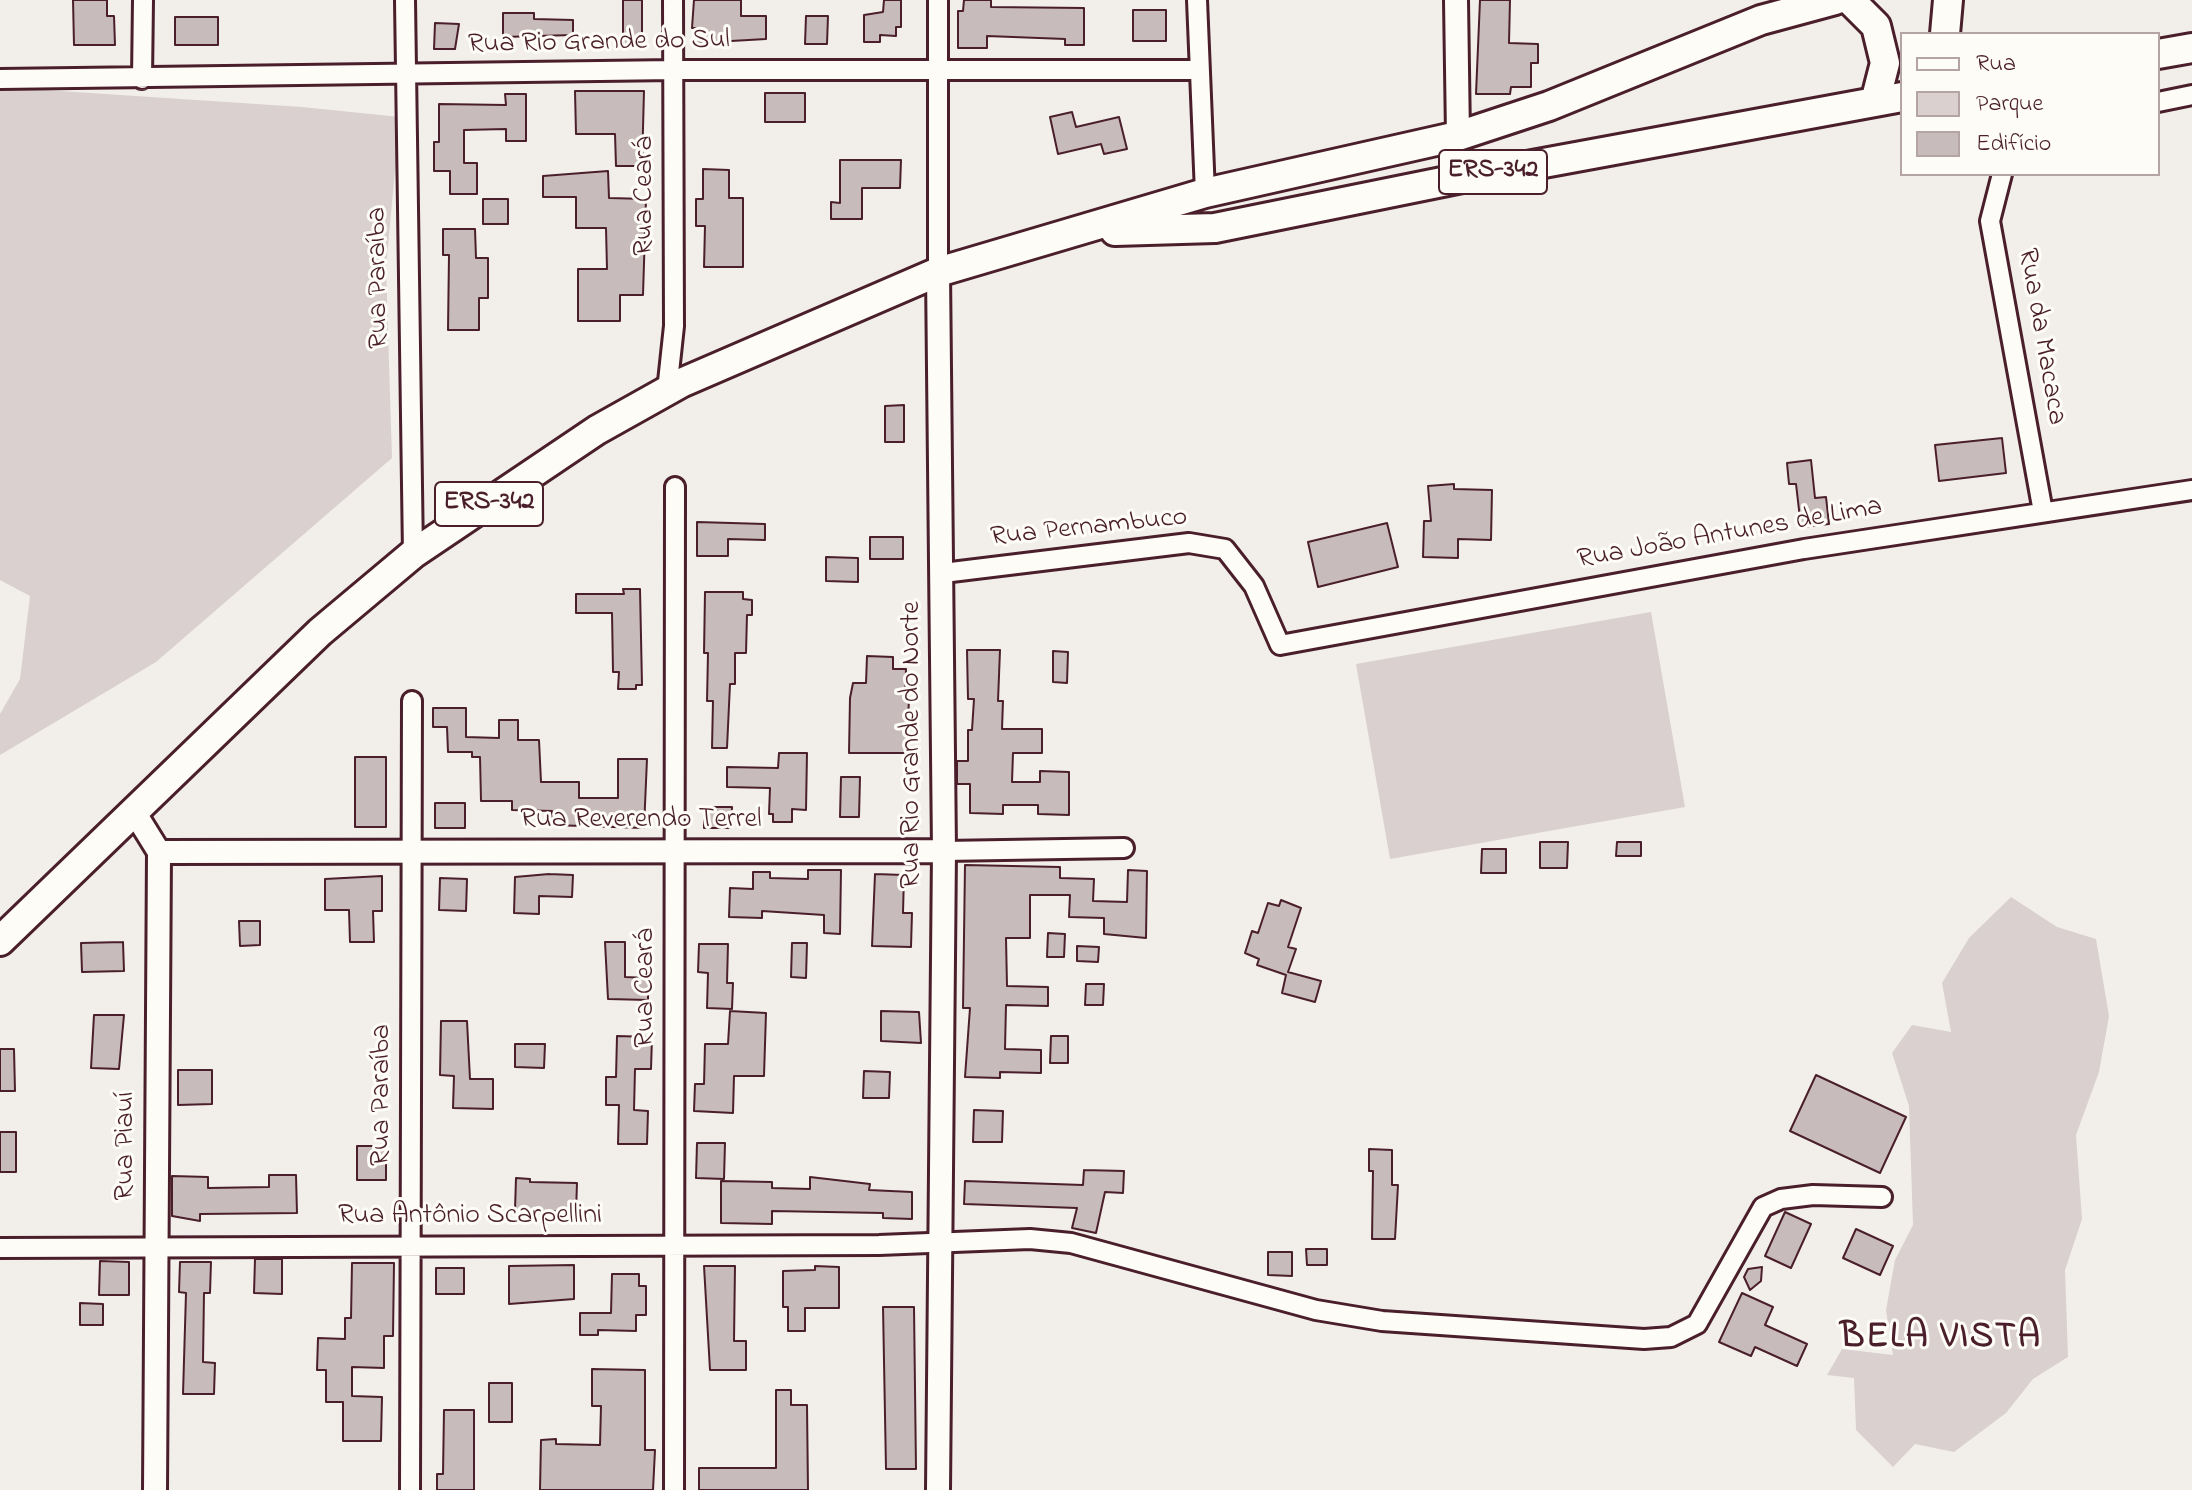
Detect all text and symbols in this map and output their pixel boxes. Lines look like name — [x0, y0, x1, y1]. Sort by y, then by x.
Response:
street label: Rua Rio Grande do Sul — [468, 25, 730, 63]
legend — [1900, 32, 2160, 176]
text: Rua — [1976, 47, 2016, 82]
text: Parque — [1976, 87, 2043, 122]
text: Edifício — [1976, 127, 2051, 162]
street label: Rua Ceará — [629, 136, 663, 256]
road number: ERS-342 — [1439, 150, 1547, 194]
street label: Rua Paraíba — [362, 207, 398, 349]
street label: Rua da Macaca — [2008, 246, 2072, 428]
road number: ERS-342 — [435, 482, 543, 526]
street label: Rua João Antunes de Lima — [1575, 492, 1885, 578]
street label: Rua Pernambuco — [989, 502, 1189, 556]
street label: Rua Rio Grande do Norte — [896, 601, 930, 889]
street label: Rua Reverendo Terrel — [520, 804, 762, 838]
street label: Rua Ceará — [630, 928, 664, 1048]
street label: Rua Paraíba — [366, 1024, 400, 1166]
street label: Rua Piauí — [110, 1091, 144, 1201]
street label: Rua Antônio Scarpellini — [338, 1200, 602, 1234]
district label: BELA VISTA — [1840, 1318, 2042, 1362]

